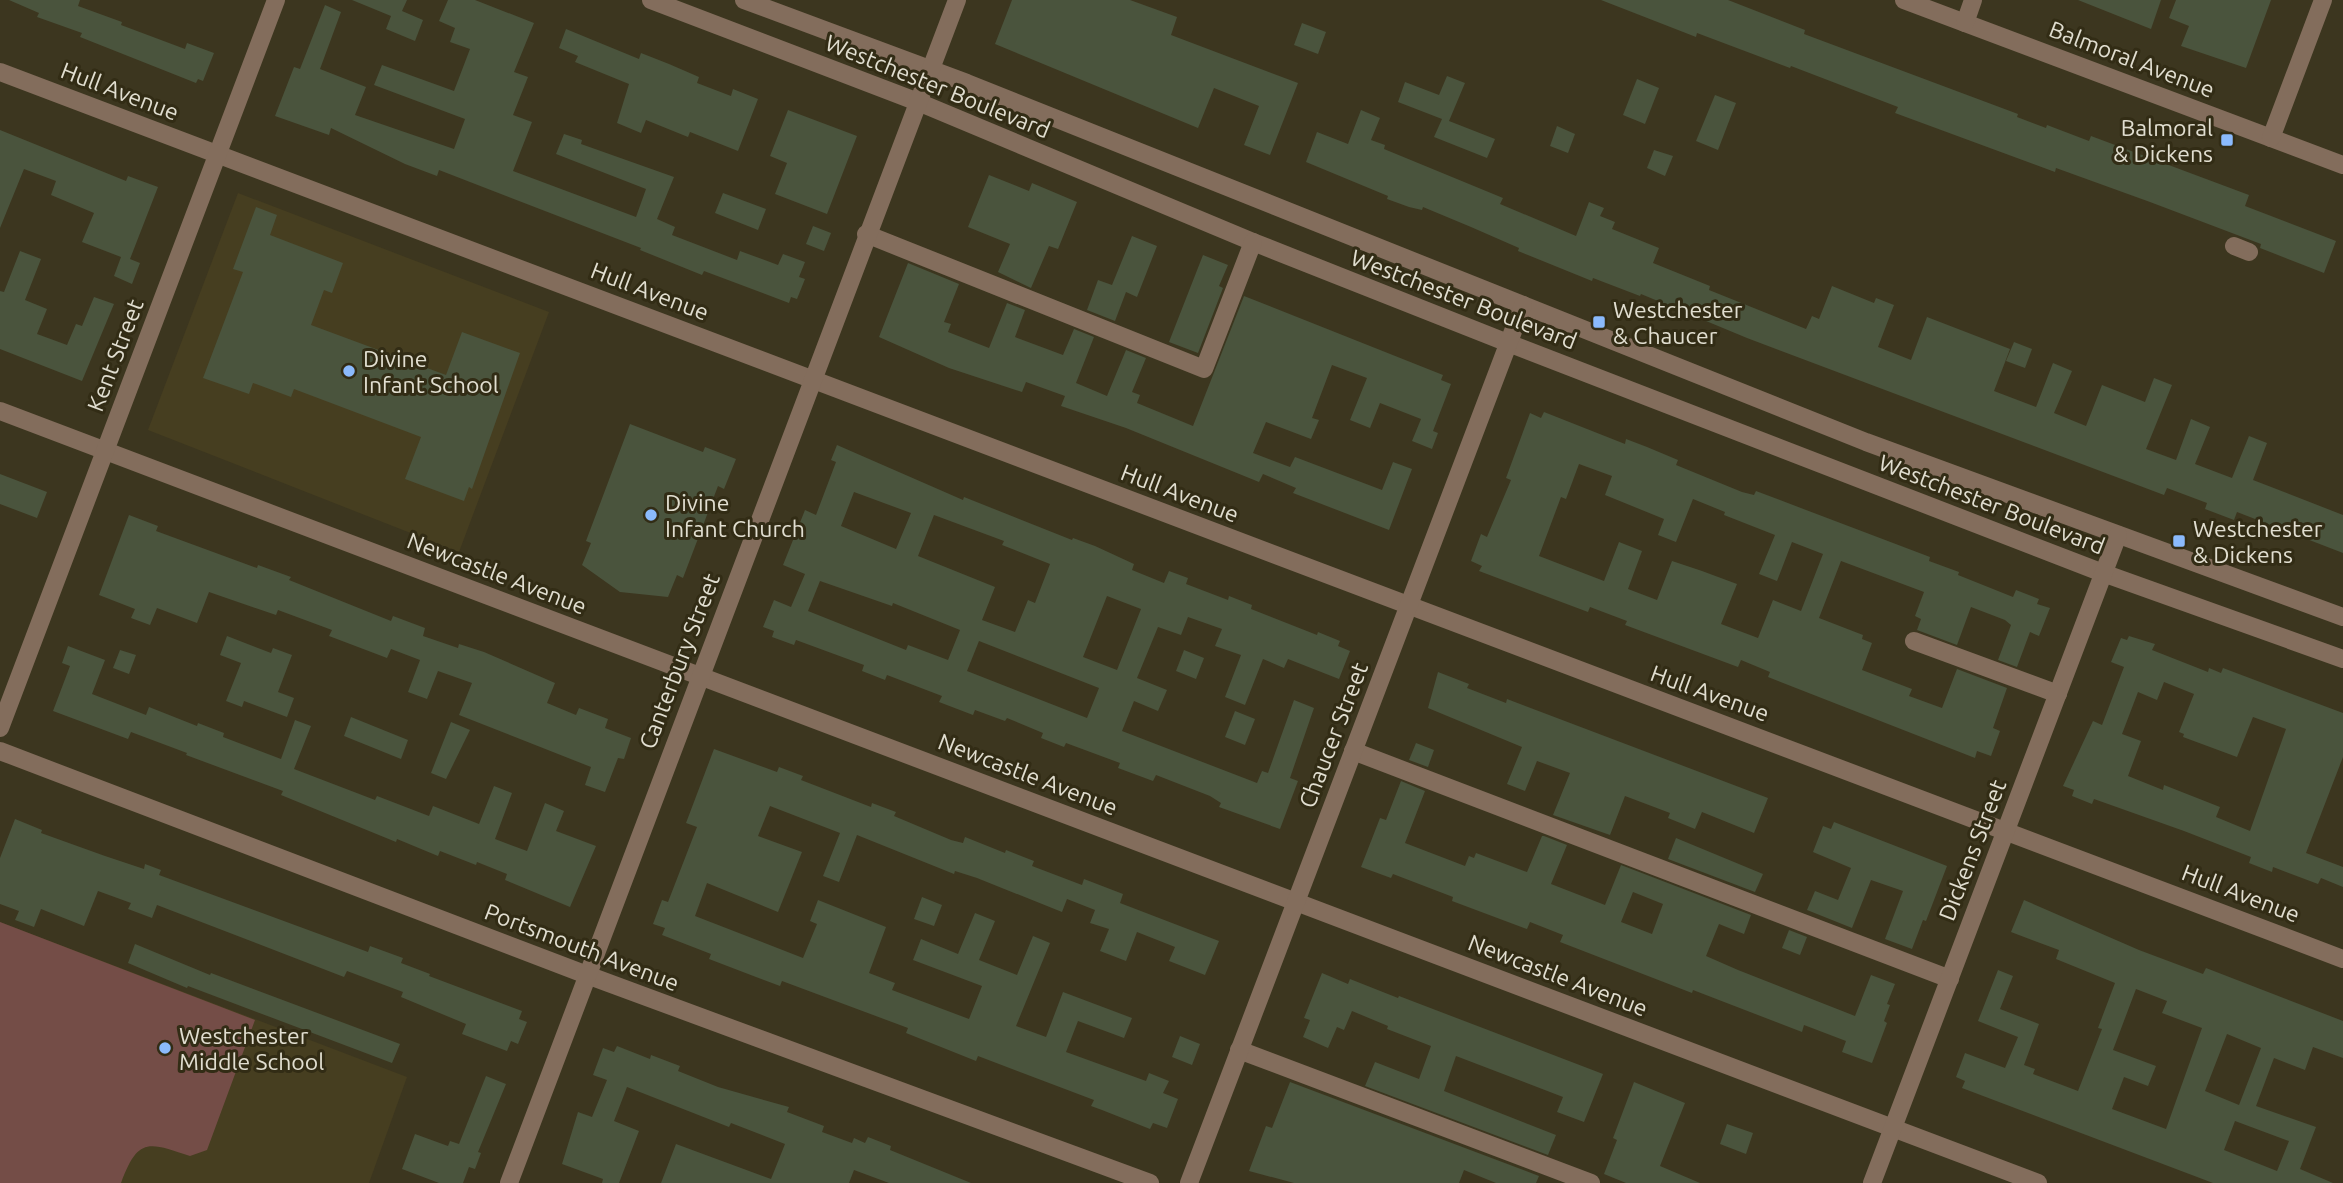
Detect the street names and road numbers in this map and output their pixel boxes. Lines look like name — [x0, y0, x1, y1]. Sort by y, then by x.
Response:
street label: Balmoral Avenue — [2046, 16, 2218, 102]
street label: Westchester Boulevard — [822, 29, 1054, 143]
street label: Hull Avenue — [58, 57, 182, 125]
street label: Westchester Boulevard — [1348, 244, 1580, 354]
street label: Hull Avenue — [588, 257, 712, 325]
street label: Kent Street — [82, 295, 148, 415]
street label: Westchester Boulevard — [1876, 449, 2108, 559]
street label: Hull Avenue — [1118, 459, 1242, 527]
street label: Newcastle Avenue — [404, 527, 590, 619]
street label: Canterbury Street — [634, 570, 724, 752]
street label: Chaucer Street — [1294, 659, 1372, 811]
street label: Hull Avenue — [1647, 660, 1773, 726]
street label: Newcastle Avenue — [935, 728, 1121, 820]
street label: Dickens Street — [1934, 776, 2010, 924]
street label: Hull Avenue — [2179, 859, 2303, 927]
street label: Portsmouth Avenue — [481, 898, 683, 996]
street label: Newcastle Avenue — [1465, 929, 1651, 1021]

